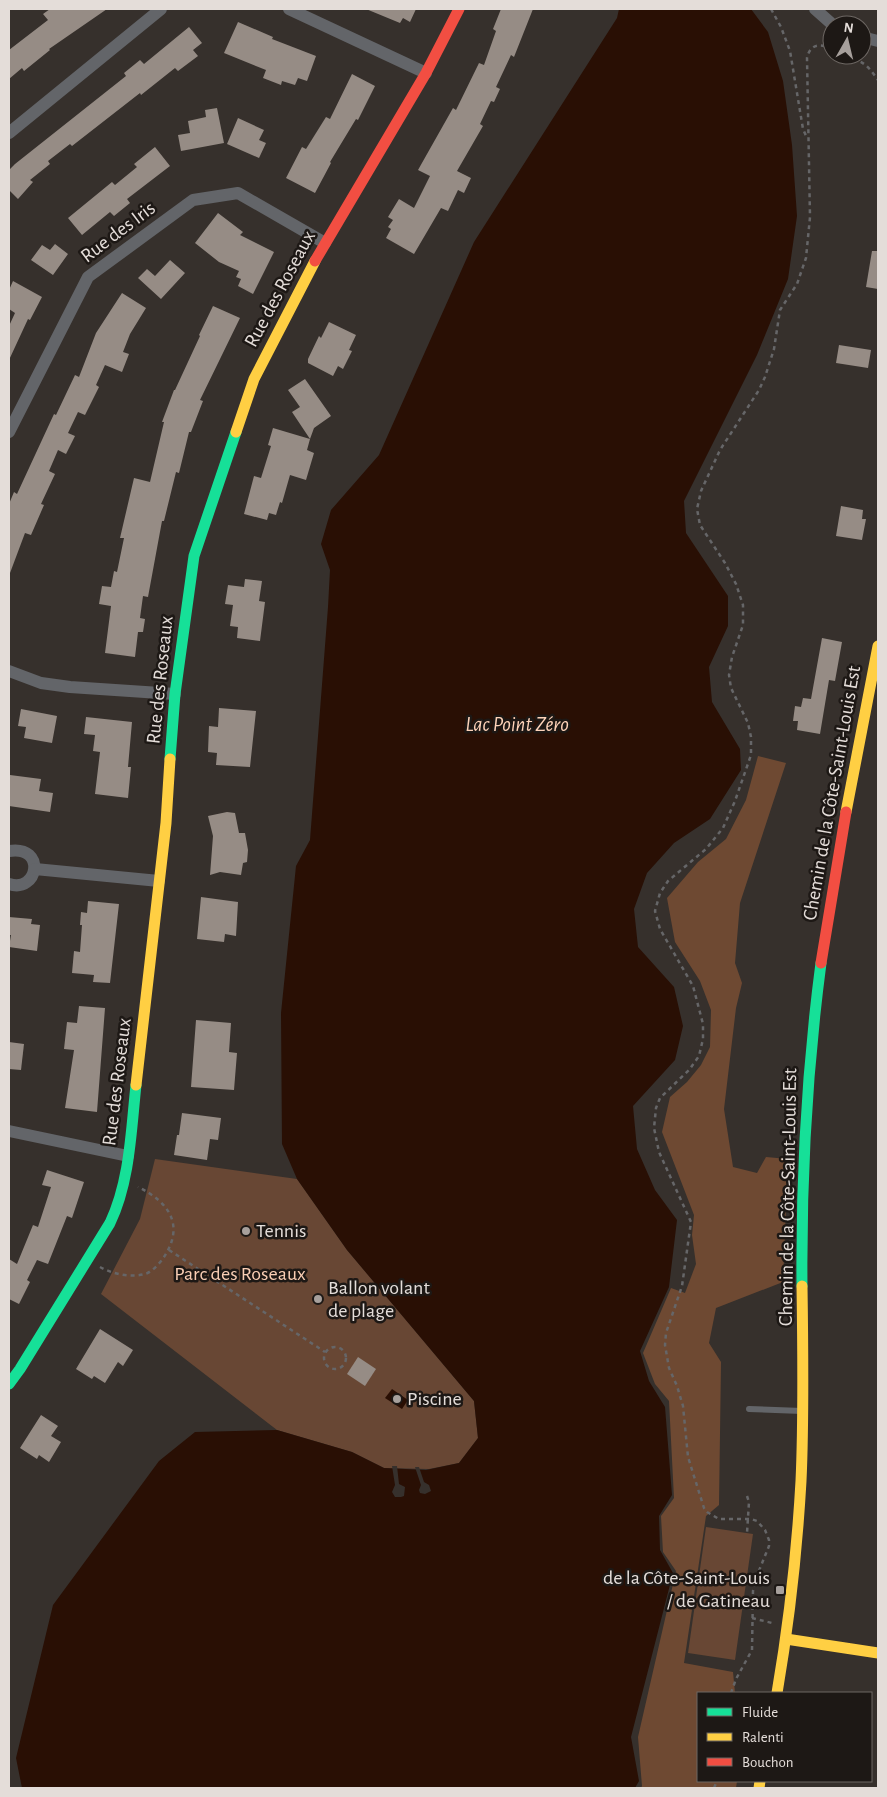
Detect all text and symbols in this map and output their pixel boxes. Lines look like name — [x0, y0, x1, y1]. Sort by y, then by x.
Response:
north arrow — [822, 15, 872, 65]
text: N — [843, 21, 854, 36]
street label: Rue des Iris — [77, 198, 159, 266]
street label: Rue des Roseaux — [241, 227, 319, 350]
street label: Rue des Roseaux — [143, 615, 177, 745]
street label: Chemin de la Côte-Saint-Louis Est — [800, 664, 864, 922]
water label: Lac Point Zéro — [465, 714, 569, 735]
street label: Rue des Roseaux — [99, 1017, 135, 1147]
street label: Chemin de la Côte-Saint-Louis Est — [776, 1067, 800, 1326]
place label: Tennis — [256, 1221, 306, 1241]
marker: Tennis — [240, 1225, 252, 1237]
park label: Parc des Roseaux — [174, 1264, 306, 1284]
place label: Ballon volant de plage — [328, 1278, 430, 1321]
marker: Ballon volant de plage — [312, 1293, 324, 1305]
place label: Piscine — [407, 1389, 462, 1409]
marker: Piscine — [391, 1393, 403, 1405]
place label: de la Côte-Saint-Louis / de Gatineau — [603, 1568, 770, 1611]
marker: de la Côte-Saint-Louis / de Gatineau — [774, 1584, 786, 1596]
legend — [697, 1692, 872, 1782]
text: Fluide — [742, 1705, 778, 1720]
text: Ralenti — [742, 1730, 784, 1745]
text: Bouchon — [742, 1755, 793, 1770]

